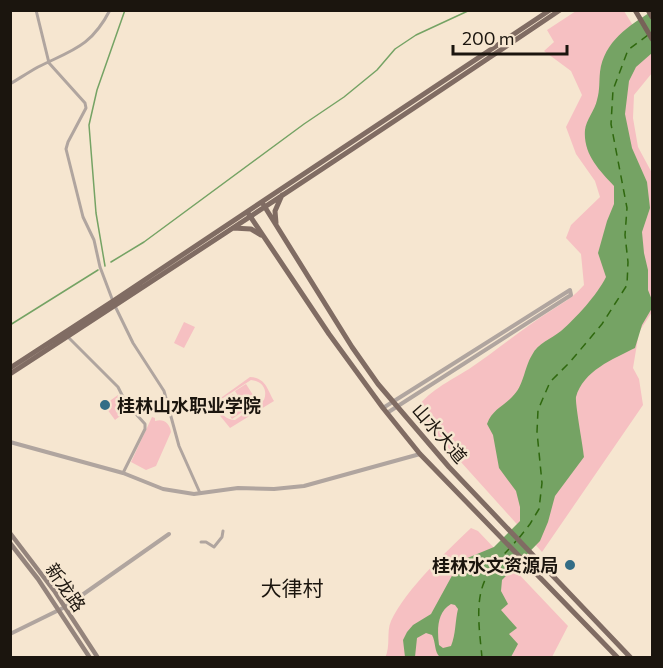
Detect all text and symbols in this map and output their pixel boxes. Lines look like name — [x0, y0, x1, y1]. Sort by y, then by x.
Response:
scale bar — [453, 18, 567, 56]
text: 200 m — [462, 27, 515, 49]
place label: 桂林山水职业学院 — [117, 394, 261, 416]
marker: 桂林山水职业学院 — [98, 398, 112, 412]
street label: 山水大道 — [408, 399, 472, 467]
place label: 桂林水文资源局 — [432, 554, 558, 576]
marker: 桂林水文资源局 — [563, 558, 577, 572]
street label: 新龙路 — [42, 559, 90, 615]
district label: 大律村 — [261, 575, 324, 600]

